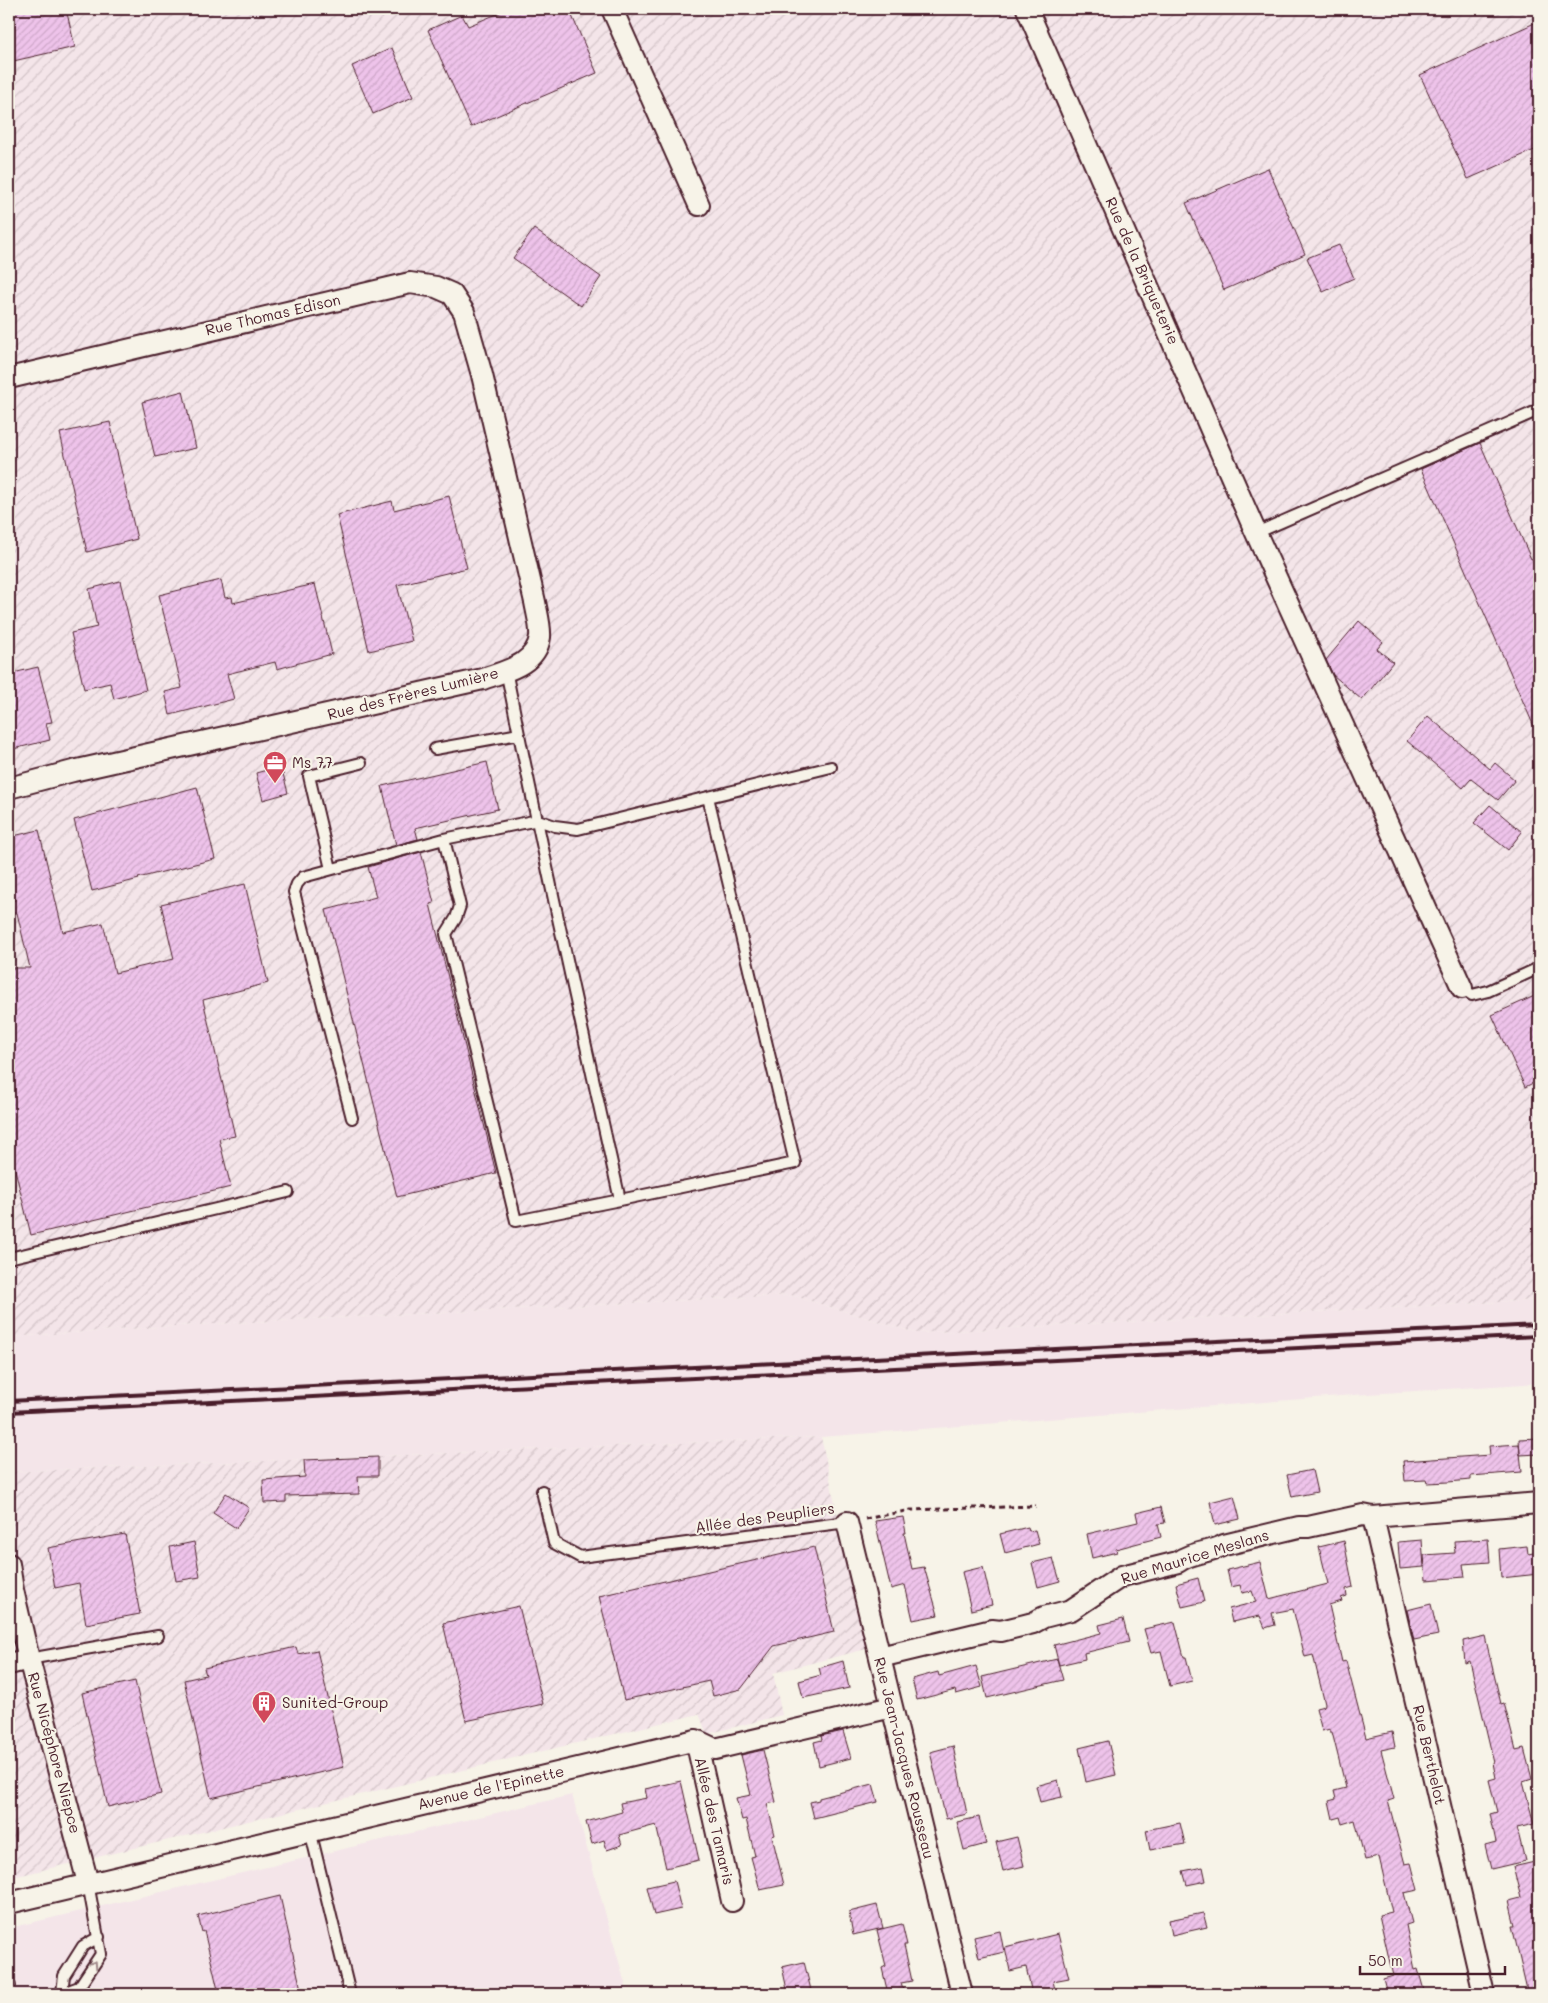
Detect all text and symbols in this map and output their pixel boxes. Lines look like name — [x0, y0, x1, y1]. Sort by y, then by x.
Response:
street label: Rue de la Briqueterie — [1101, 194, 1184, 347]
street label: Rue Thomas Edison — [203, 289, 342, 339]
street label: Rue des Frères Lumière — [325, 662, 500, 724]
office icon: Ms 77 — [262, 750, 288, 784]
place label: Ms 77 — [292, 752, 333, 772]
street label: Allée des Peupliers — [694, 1497, 836, 1537]
street label: Rue Maurice Meslans — [1118, 1524, 1271, 1588]
street label: Rue Jean-Jacques Rousseau — [870, 1655, 940, 1861]
street label: Rue Nicéphore Niepce — [24, 1670, 86, 1836]
building icon: Sunited-Group — [251, 1690, 277, 1724]
place label: Sunited-Group — [282, 1692, 388, 1712]
street label: Rue Berthelot — [1409, 1703, 1451, 1807]
street label: Allée des Tamaris — [691, 1755, 739, 1887]
street label: Avenue de l'Epinette — [415, 1760, 566, 1814]
scale bar — [1360, 1943, 1506, 1975]
text: 50 m — [1368, 1950, 1403, 1970]
one-way arrow — [88, 1960, 98, 1969]

